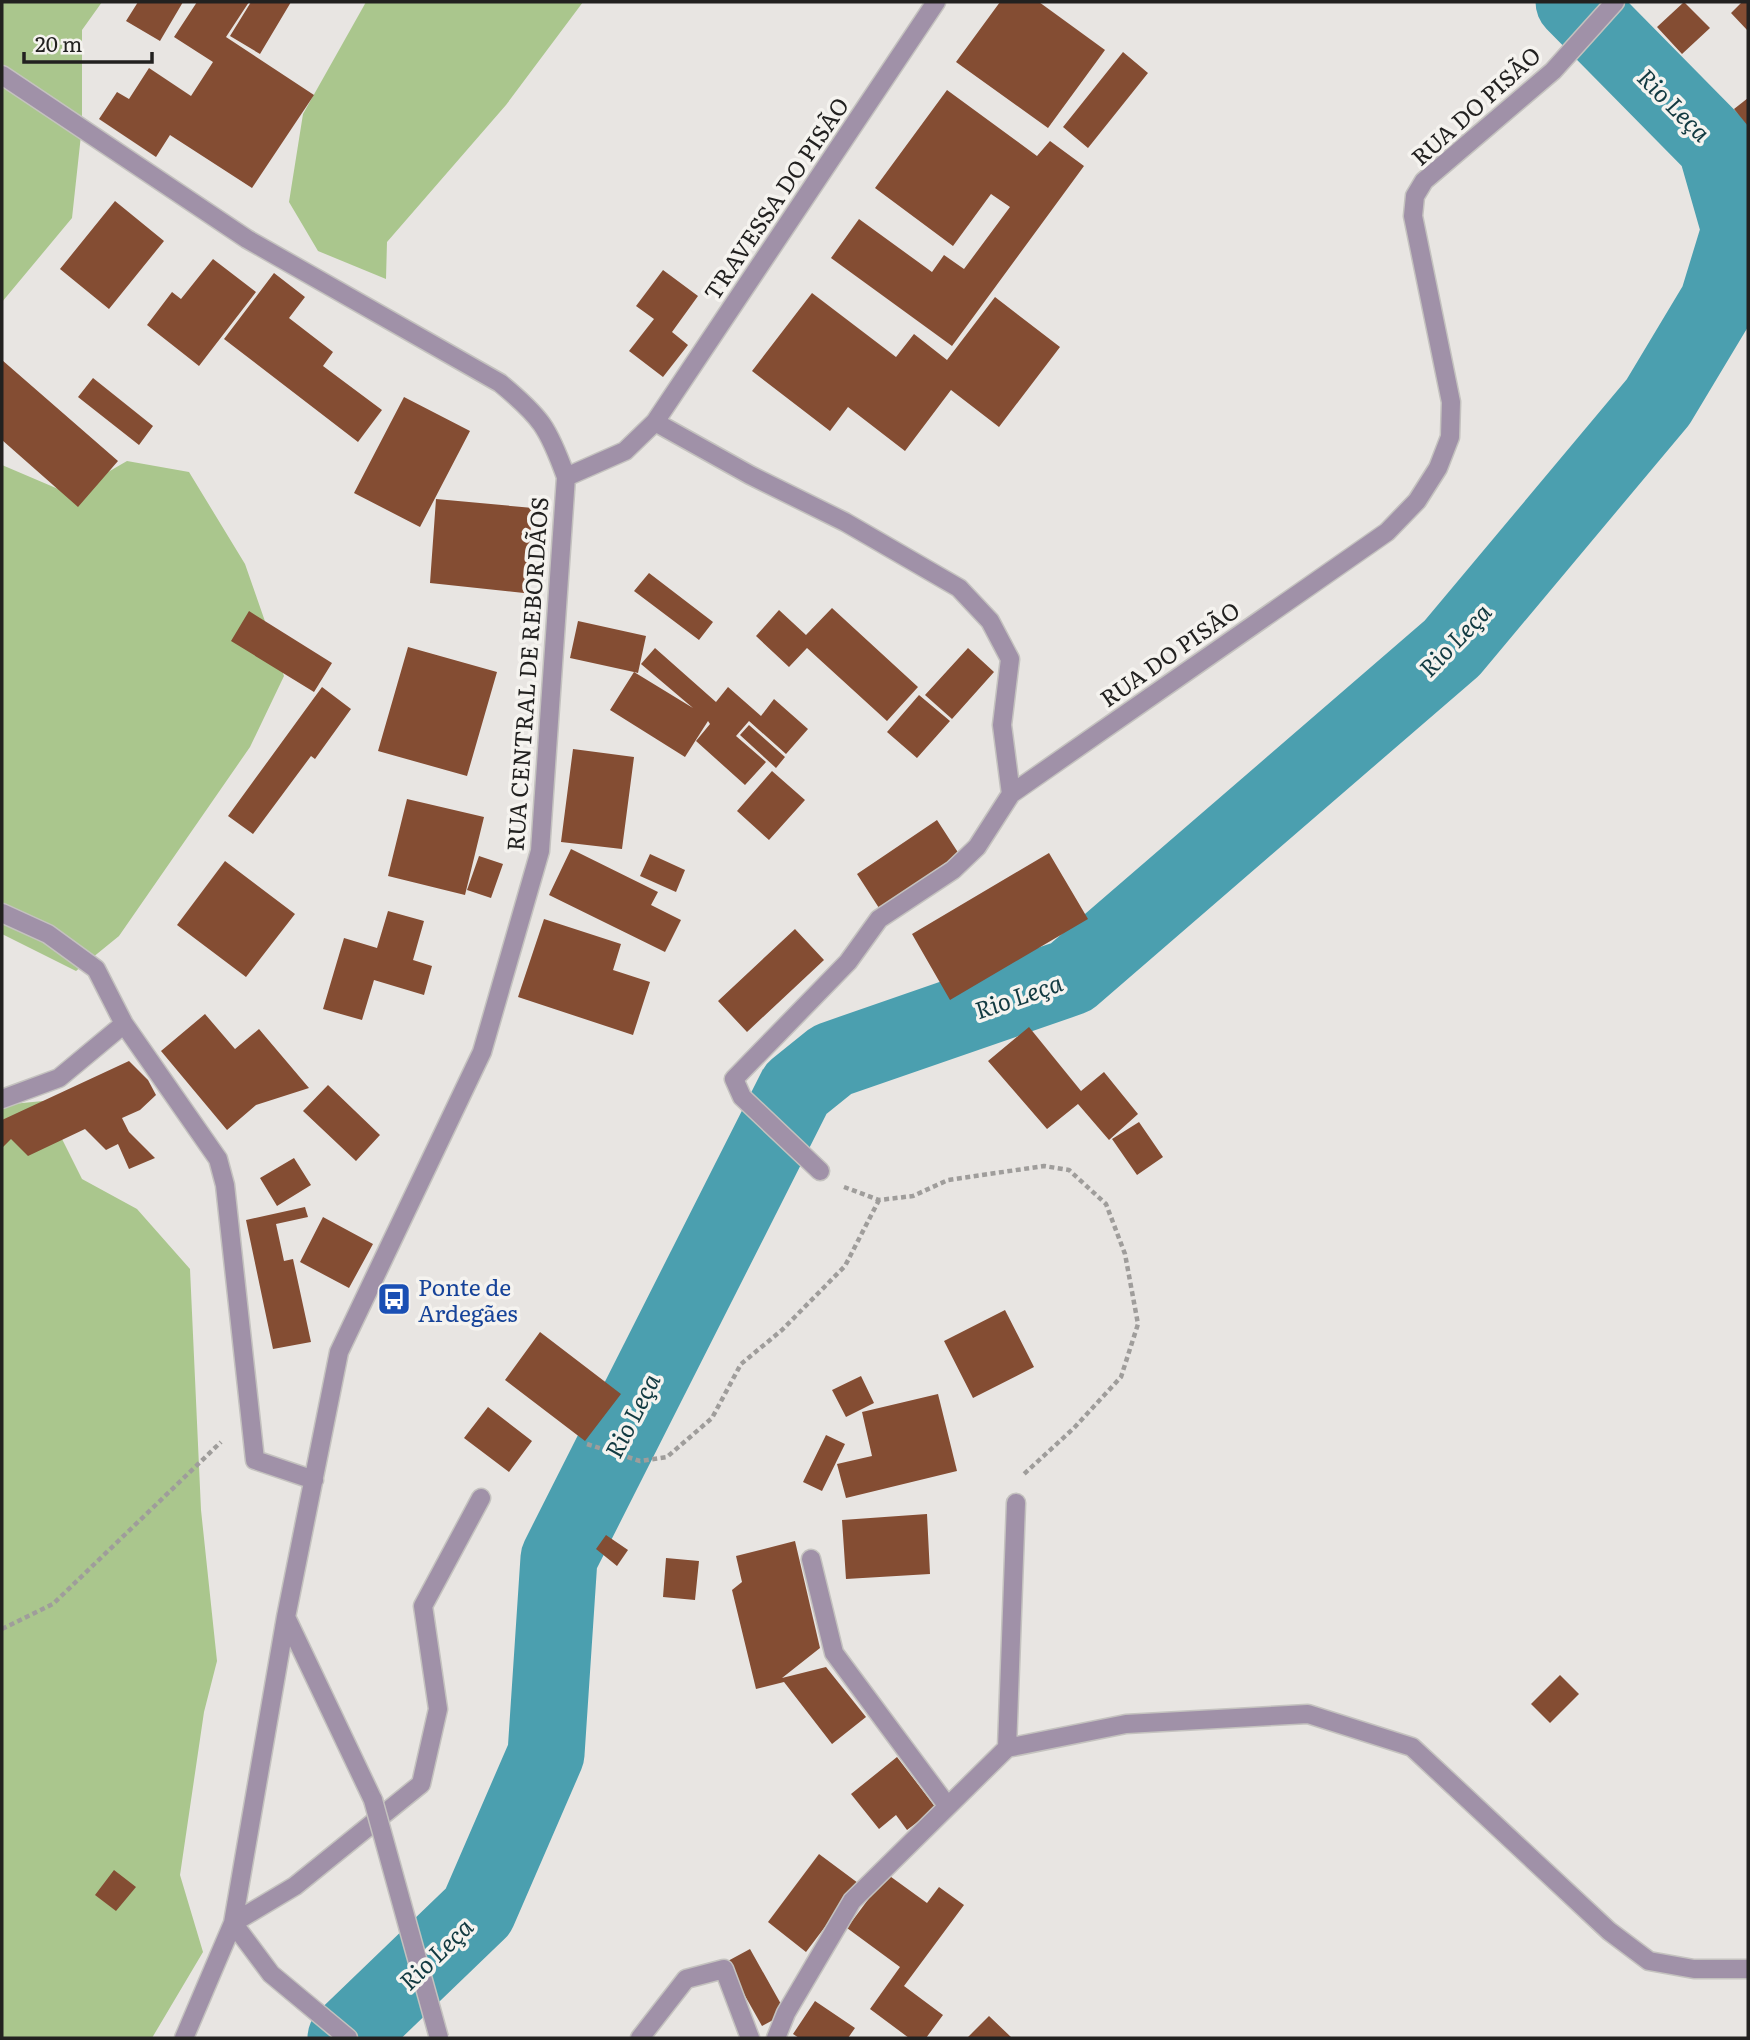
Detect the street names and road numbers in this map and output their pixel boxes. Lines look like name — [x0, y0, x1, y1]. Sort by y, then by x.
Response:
street label: RUA DO PISÃO — [1403, 38, 1547, 172]
street label: TRAVESSA DO PISÃO — [694, 90, 856, 306]
street label: RUA CENTRAL DE REBORDÃOS — [497, 496, 555, 852]
street label: RUA DO PISÃO — [1092, 592, 1246, 714]

